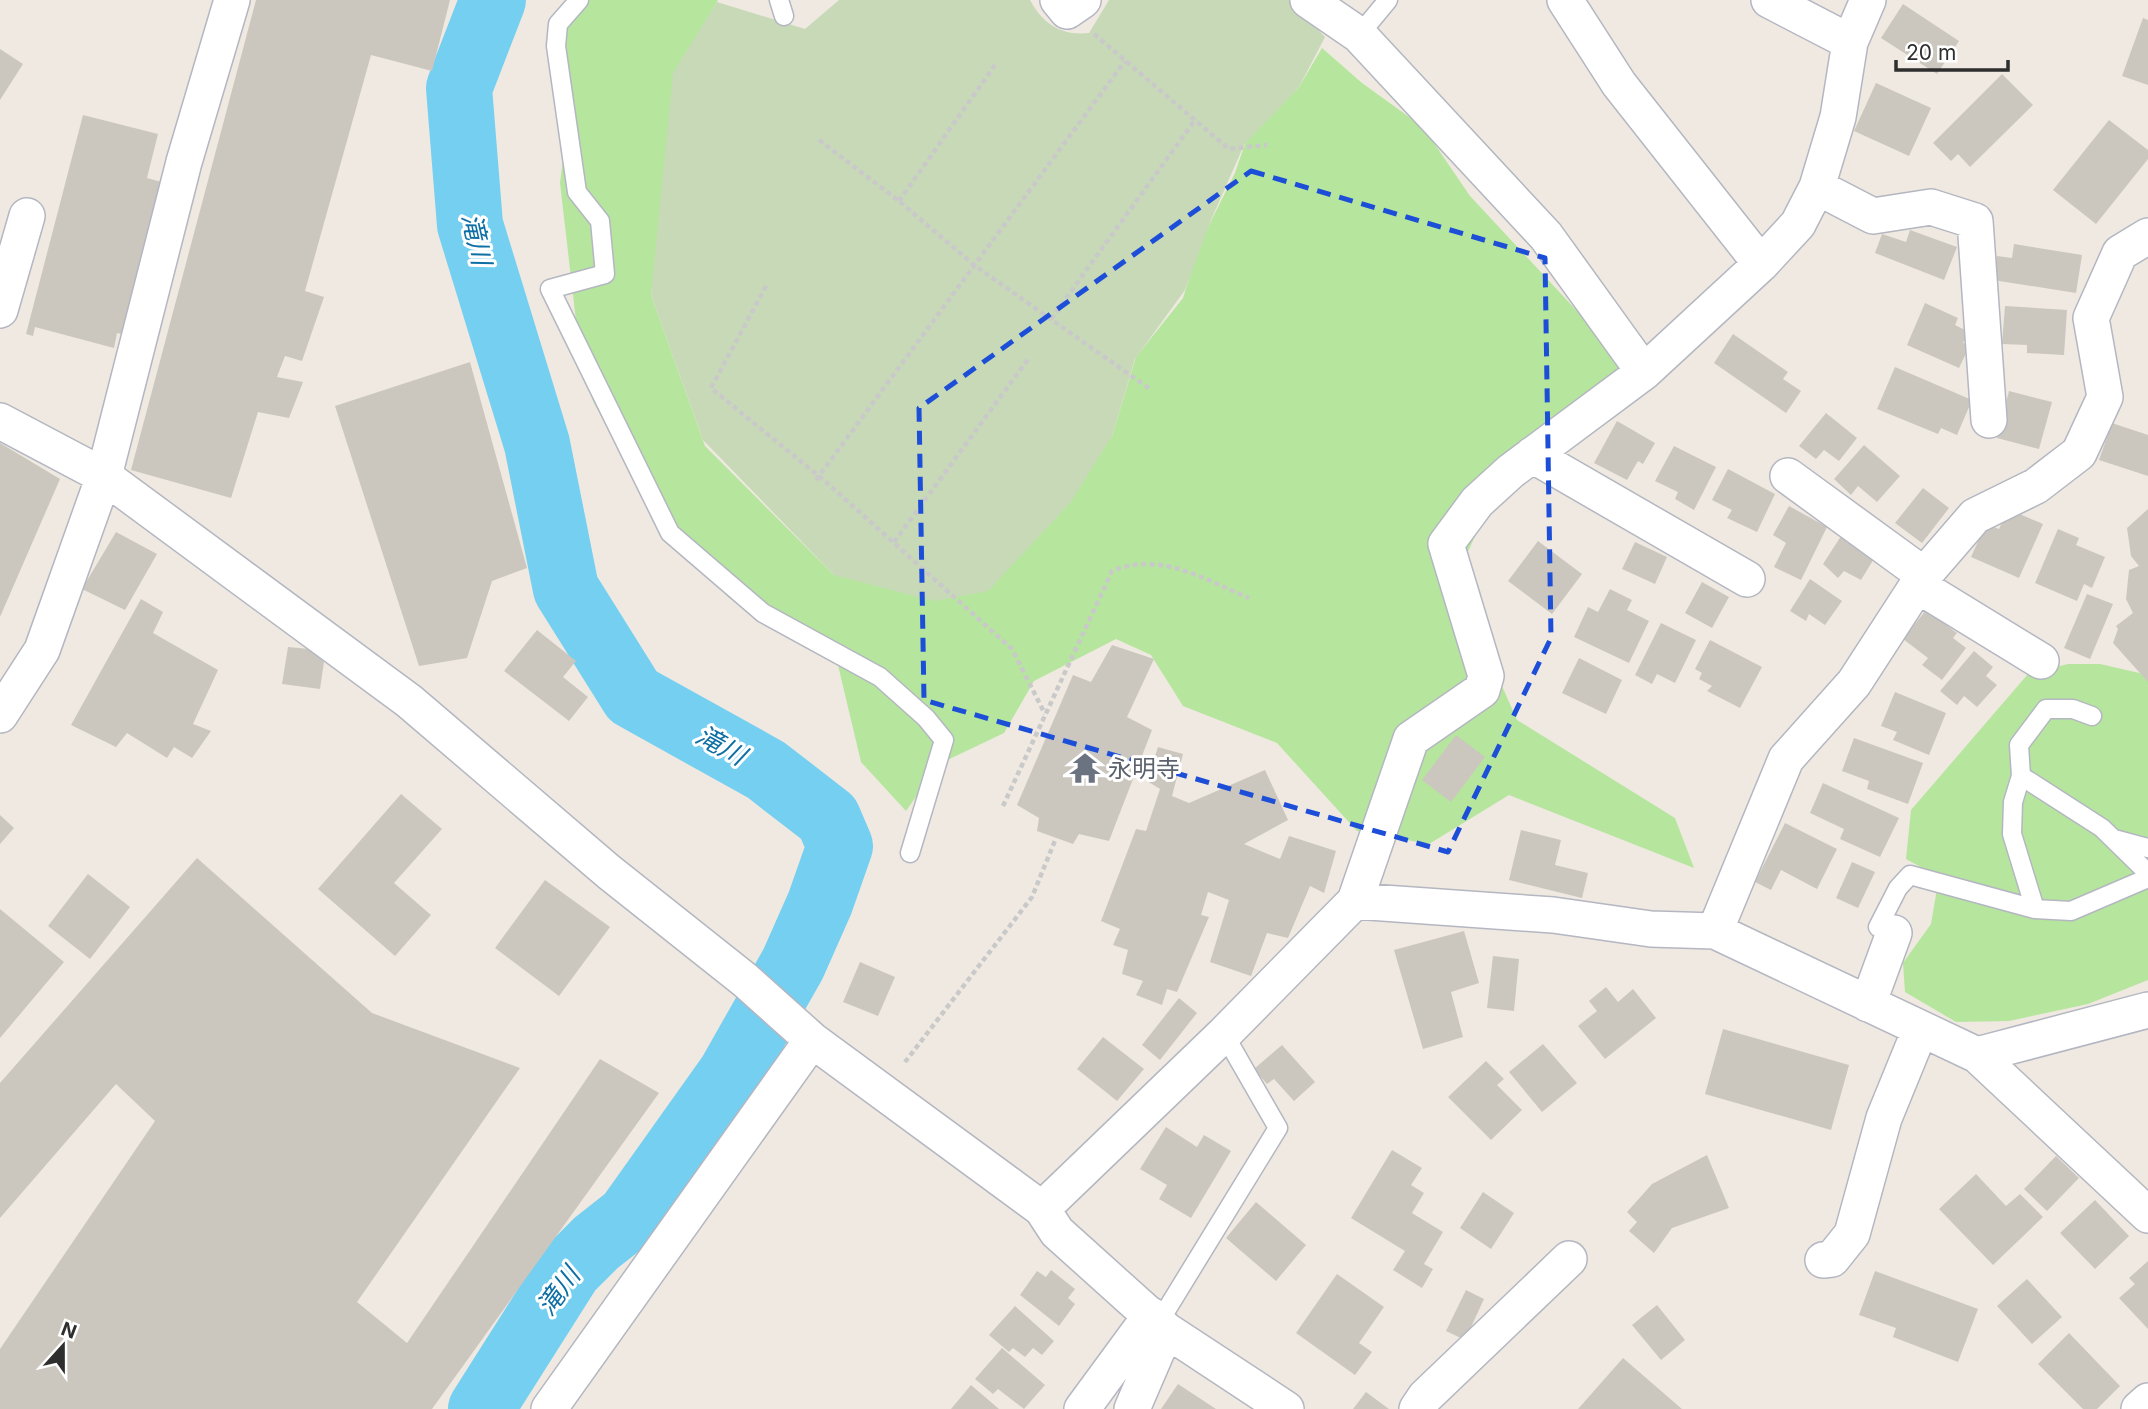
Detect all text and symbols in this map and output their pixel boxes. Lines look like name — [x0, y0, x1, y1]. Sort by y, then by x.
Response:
scale bar — [1896, 28, 2008, 72]
text: 20 m — [1906, 40, 1956, 65]
water label: 滝川 — [456, 210, 499, 271]
water label: 滝川 — [691, 719, 754, 773]
temple icon: 永明寺 — [1068, 751, 1102, 785]
place label: 永明寺 — [1108, 754, 1180, 783]
water label: 滝川 — [530, 1258, 588, 1321]
north arrow — [28, 1311, 98, 1381]
text: N — [58, 1317, 80, 1344]

